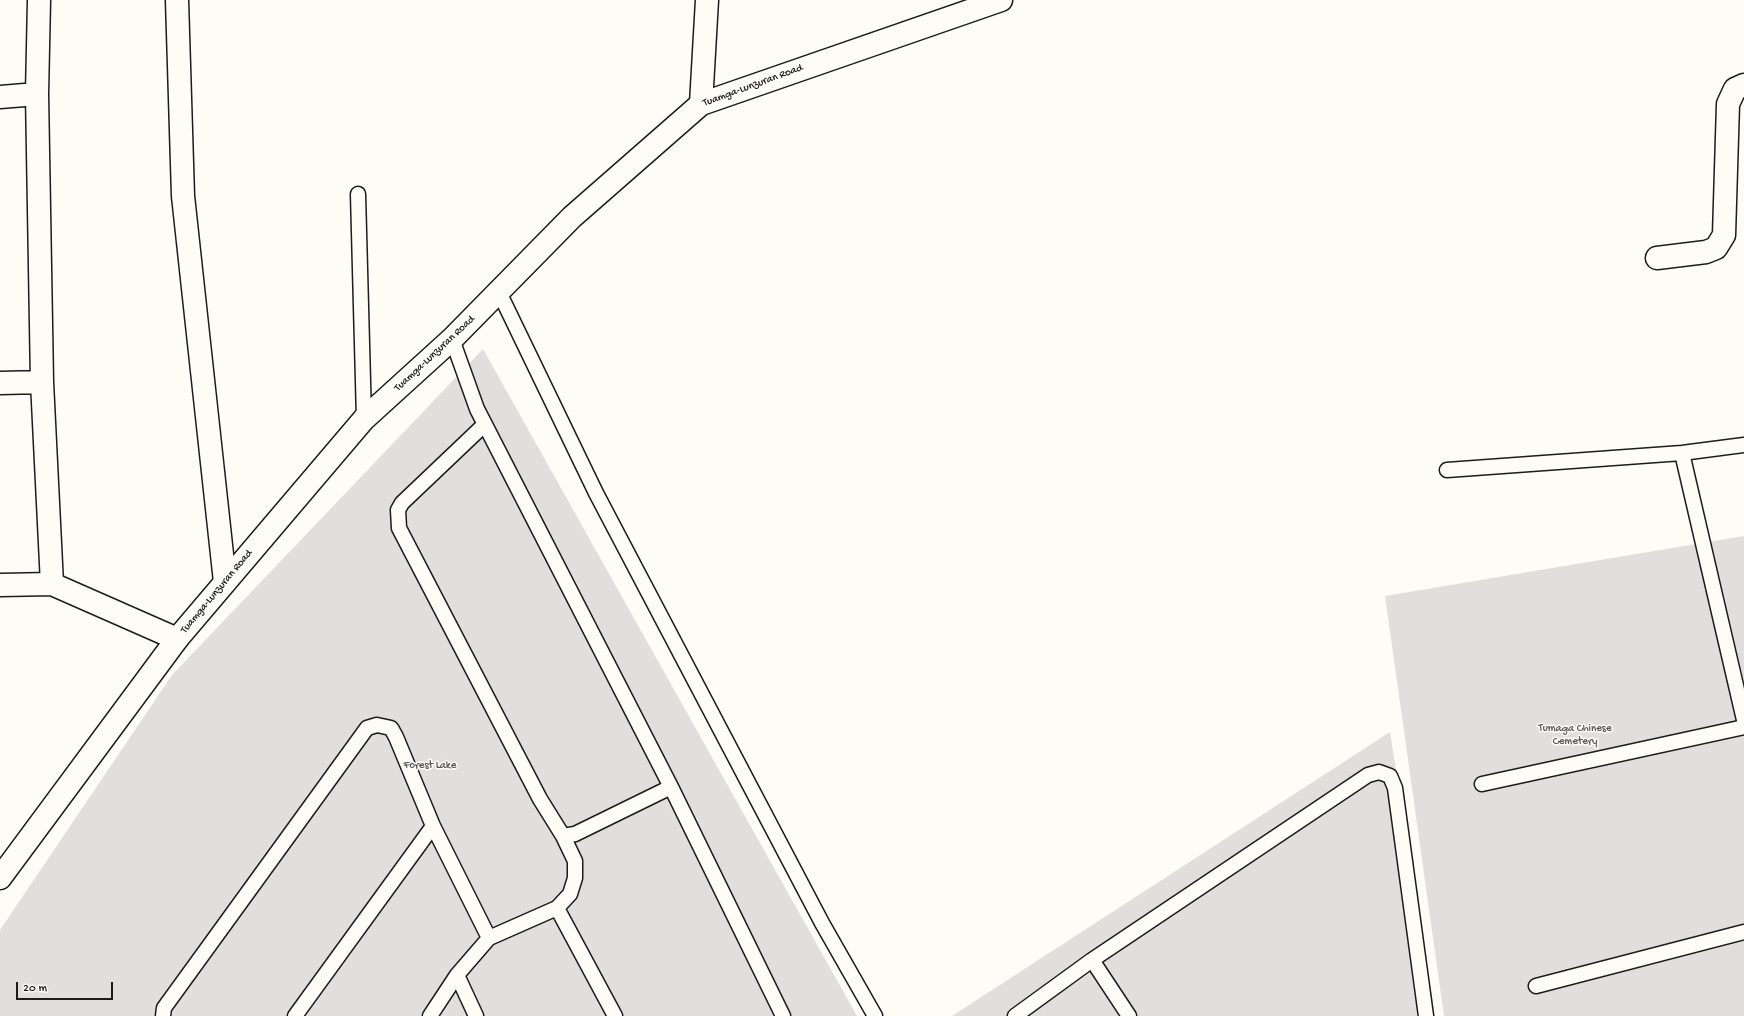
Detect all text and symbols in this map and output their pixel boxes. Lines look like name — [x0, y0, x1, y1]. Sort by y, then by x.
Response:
street label: Tuamga-Lunzuran Road — [701, 62, 805, 110]
street label: Tuamga-Lunzuran Road — [392, 313, 478, 395]
street label: Tuamga-Lunzuran Road — [178, 547, 256, 637]
park label: Tumaga Chinese Cemetery — [1538, 722, 1612, 748]
park label: Forest Lake — [404, 759, 456, 773]
scale bar — [18, 974, 115, 1000]
text: 20 m — [23, 982, 47, 996]

